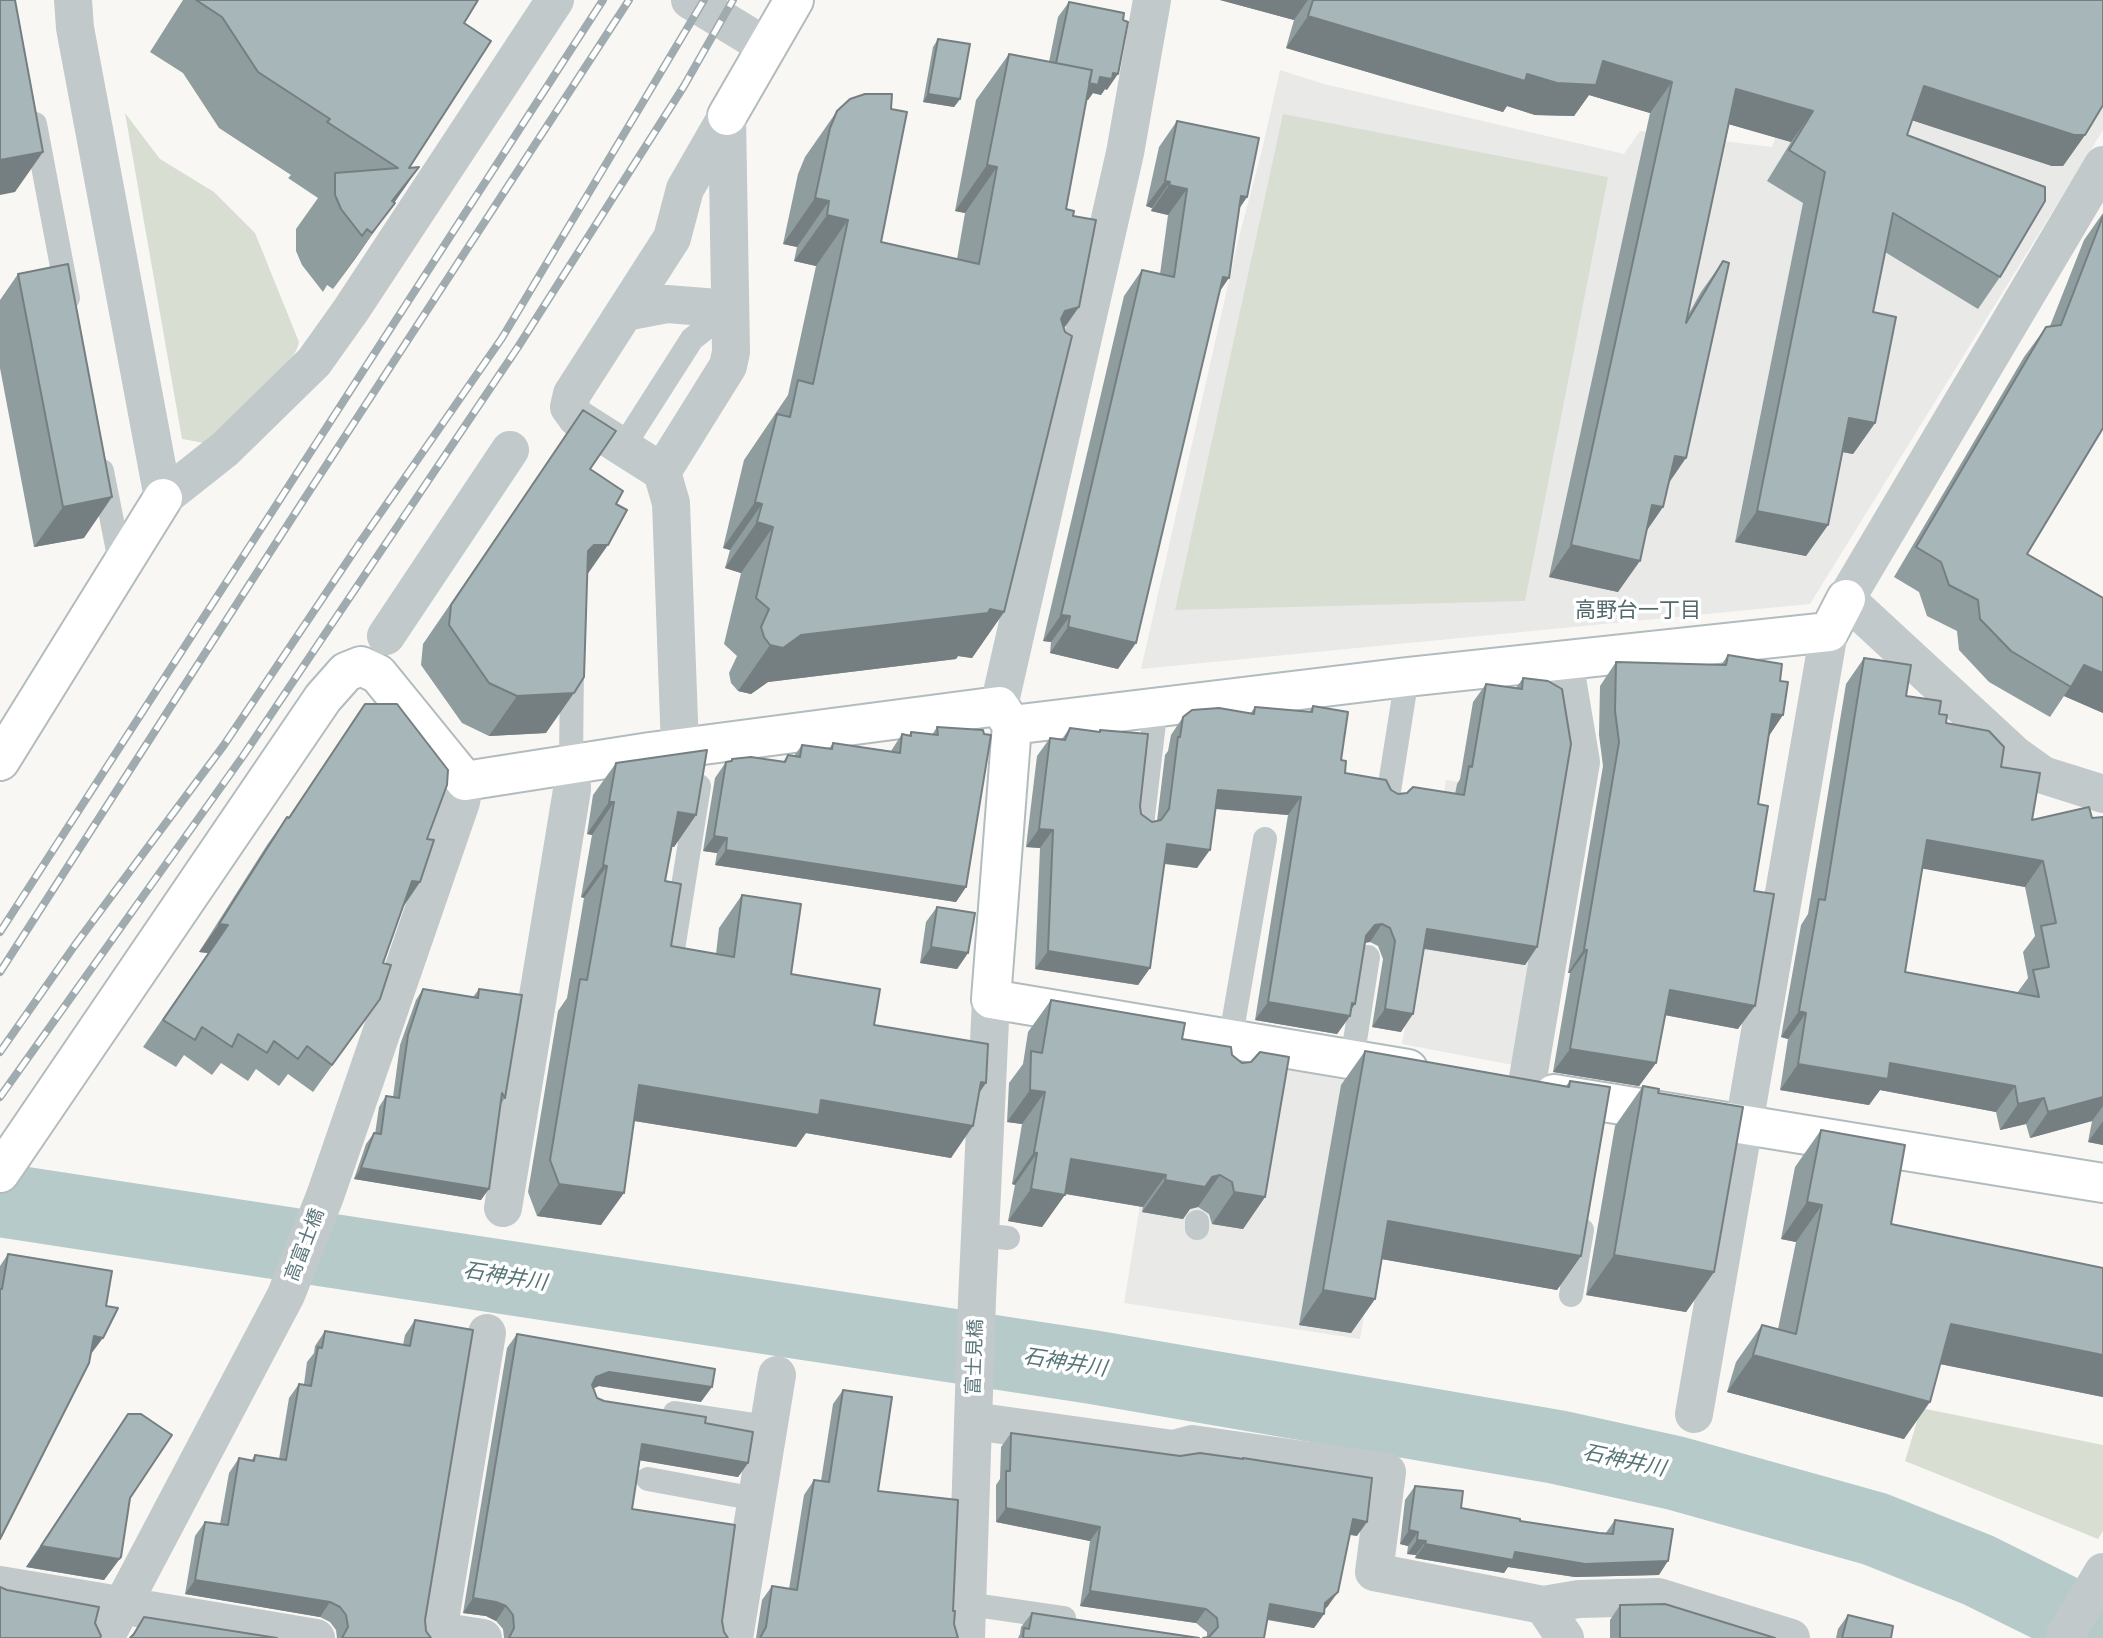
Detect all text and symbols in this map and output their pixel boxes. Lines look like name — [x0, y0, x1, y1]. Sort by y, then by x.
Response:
district label: 高野台一丁目 — [1575, 598, 1701, 624]
street label: 高富士橋 — [281, 1205, 329, 1285]
water label: 石神井川 — [462, 1258, 548, 1296]
street label: 富士見橋 — [962, 1319, 988, 1395]
water label: 石神井川 — [1022, 1344, 1108, 1382]
water label: 石神井川 — [1580, 1440, 1668, 1482]

